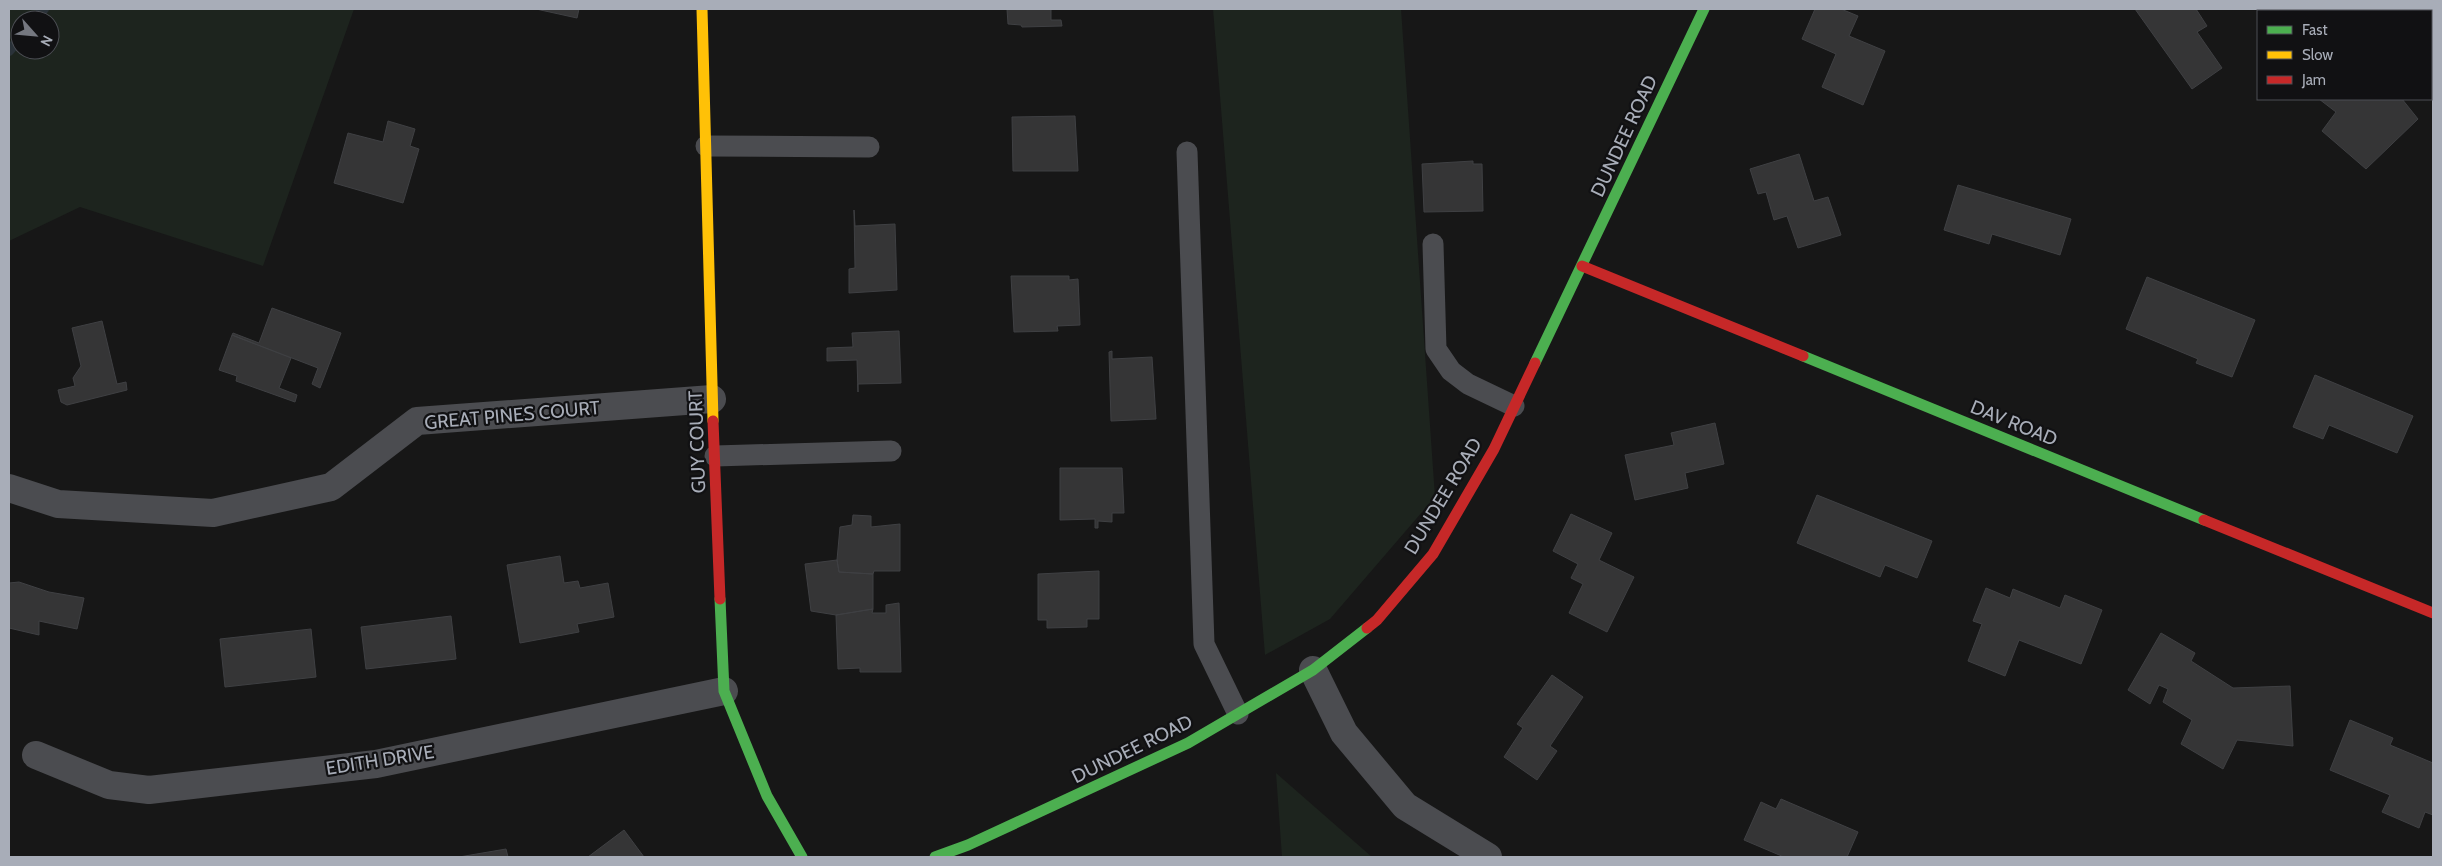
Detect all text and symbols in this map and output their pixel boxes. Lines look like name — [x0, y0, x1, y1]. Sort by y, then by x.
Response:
north arrow — [10, 10, 60, 60]
legend — [2257, 10, 2432, 100]
text: Fast — [2302, 21, 2327, 39]
text: N — [36, 32, 57, 49]
text: Slow — [2302, 46, 2333, 64]
street label: DUNDEE ROAD — [1586, 71, 1662, 200]
text: Jam — [2301, 71, 2326, 89]
street label: GUY COURT — [684, 390, 710, 494]
street label: DAV ROAD — [1967, 395, 2061, 451]
street label: GREAT PINES COURT — [423, 396, 601, 434]
street label: DUNDEE ROAD — [1399, 434, 1487, 558]
street label: DUNDEE ROAD — [1068, 710, 1196, 788]
street label: EDITH DRIVE — [324, 740, 436, 780]

